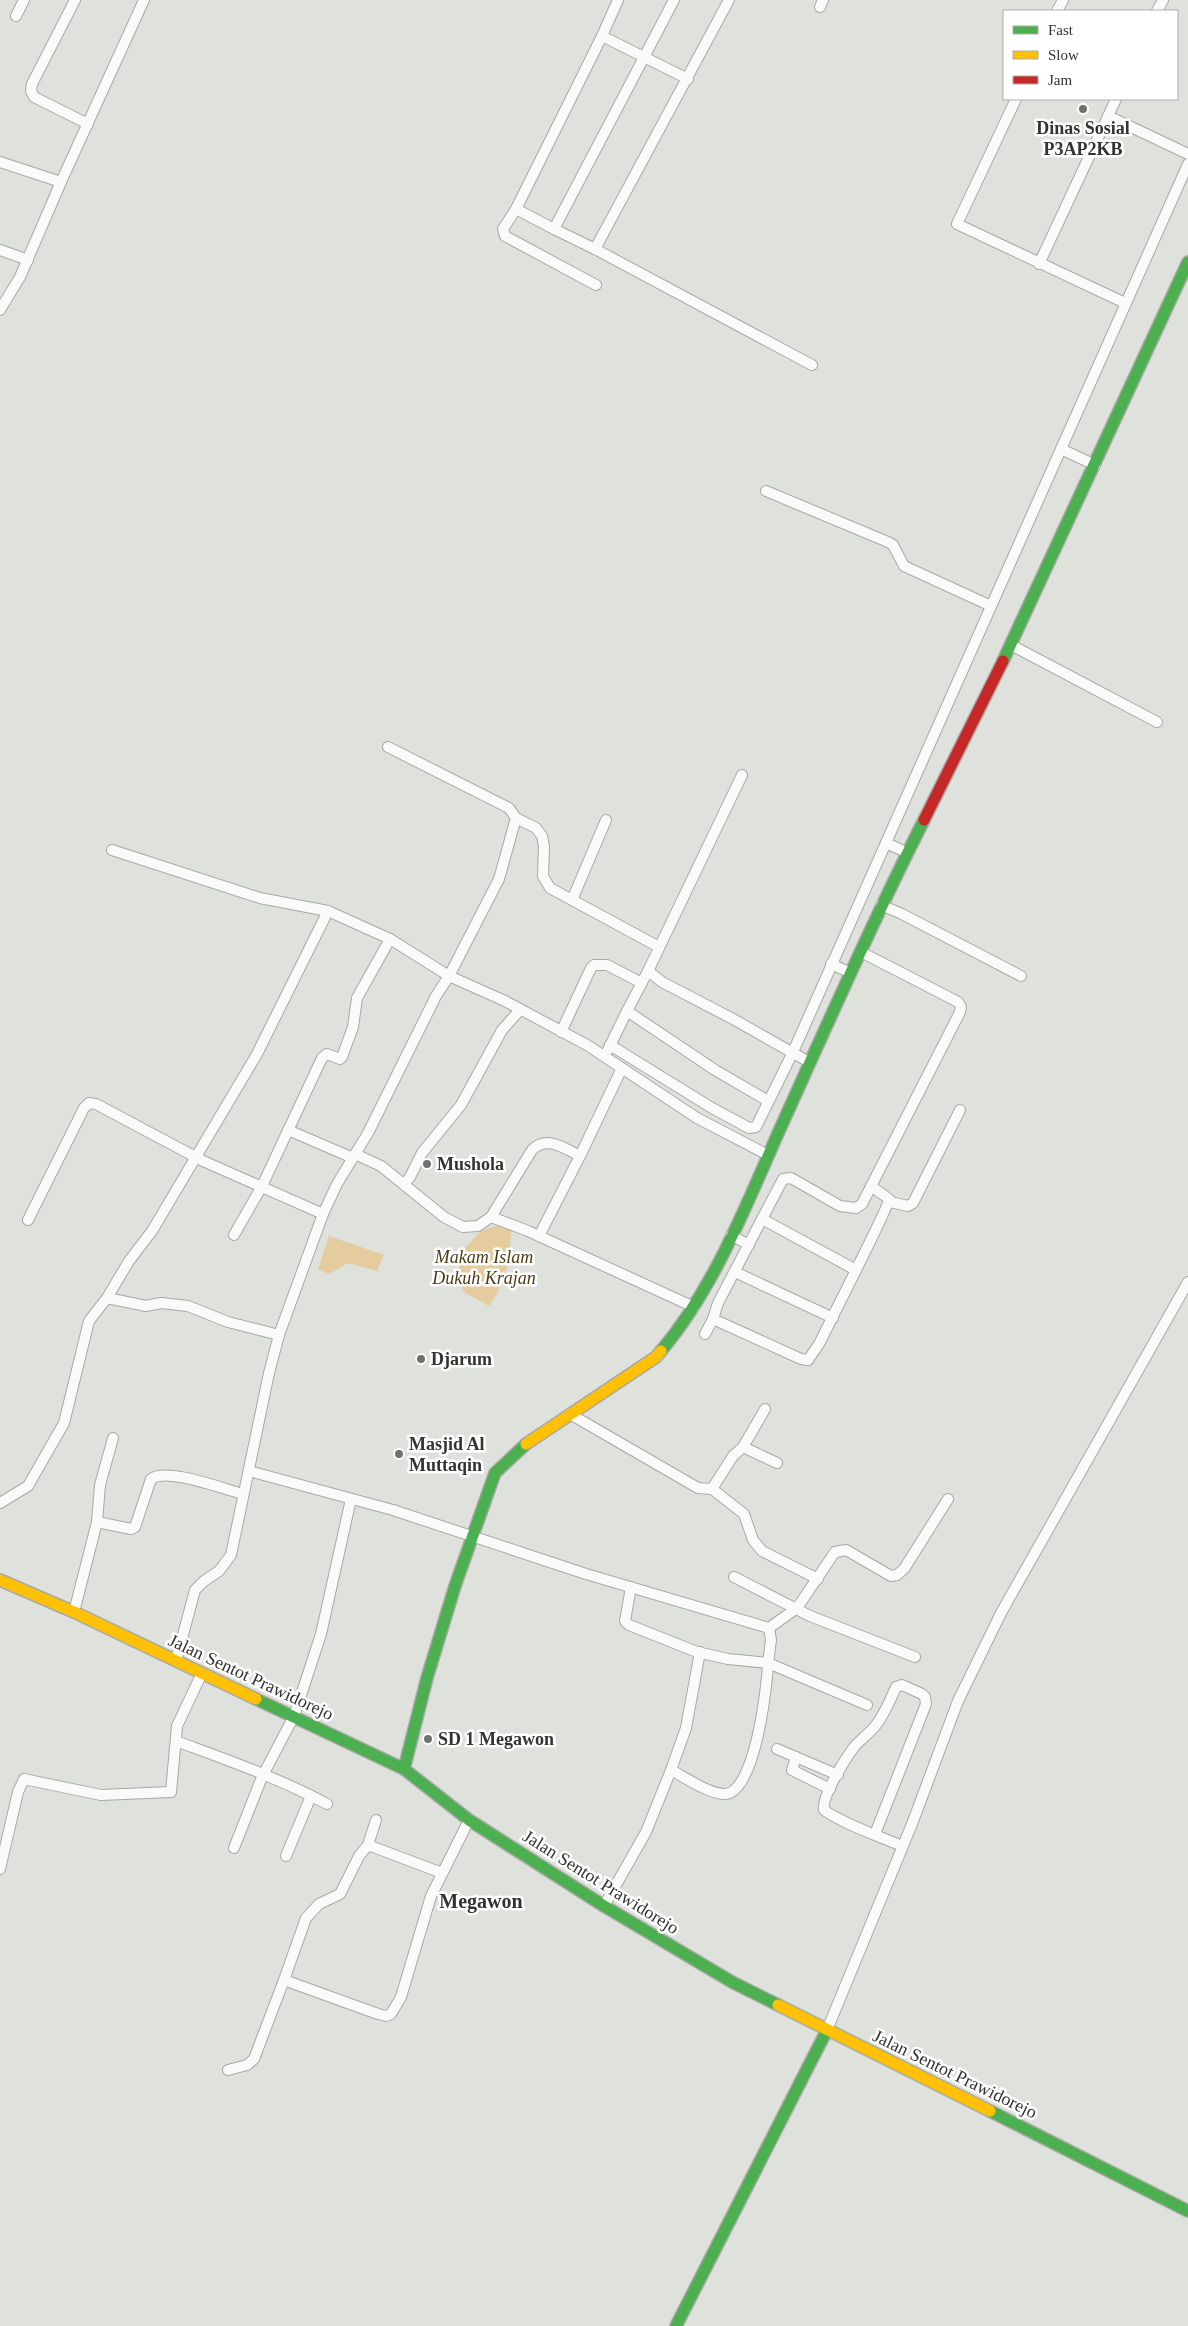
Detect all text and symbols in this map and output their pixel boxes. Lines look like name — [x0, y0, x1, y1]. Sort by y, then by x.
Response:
legend — [1003, 10, 1178, 100]
text: Fast — [1048, 22, 1074, 38]
text: Slow — [1048, 47, 1079, 63]
text: Jam — [1048, 72, 1072, 88]
marker: Dinas Sosial P3AP2KB — [1077, 103, 1089, 115]
place label: Dinas Sosial P3AP2KB — [1036, 118, 1130, 159]
place label: Mushola — [437, 1154, 504, 1174]
marker: Mushola — [421, 1158, 433, 1170]
park label: Makam Islam Dukuh Krajan — [431, 1247, 536, 1288]
place label: Djarum — [431, 1349, 492, 1369]
marker: Djarum — [415, 1353, 427, 1365]
place label: Masjid Al Muttaqin — [409, 1434, 485, 1475]
marker: Masjid Al Muttaqin — [393, 1448, 405, 1460]
street label: Jalan Sentot Prawidorejo — [165, 1630, 337, 1724]
place label: SD 1 Megawon — [438, 1729, 554, 1749]
marker: SD 1 Megawon — [422, 1733, 434, 1745]
street label: Jalan Sentot Prawidorejo — [519, 1826, 683, 1938]
district label: Megawon — [439, 1890, 523, 1913]
street label: Jalan Sentot Prawidorejo — [870, 2026, 1040, 2122]

